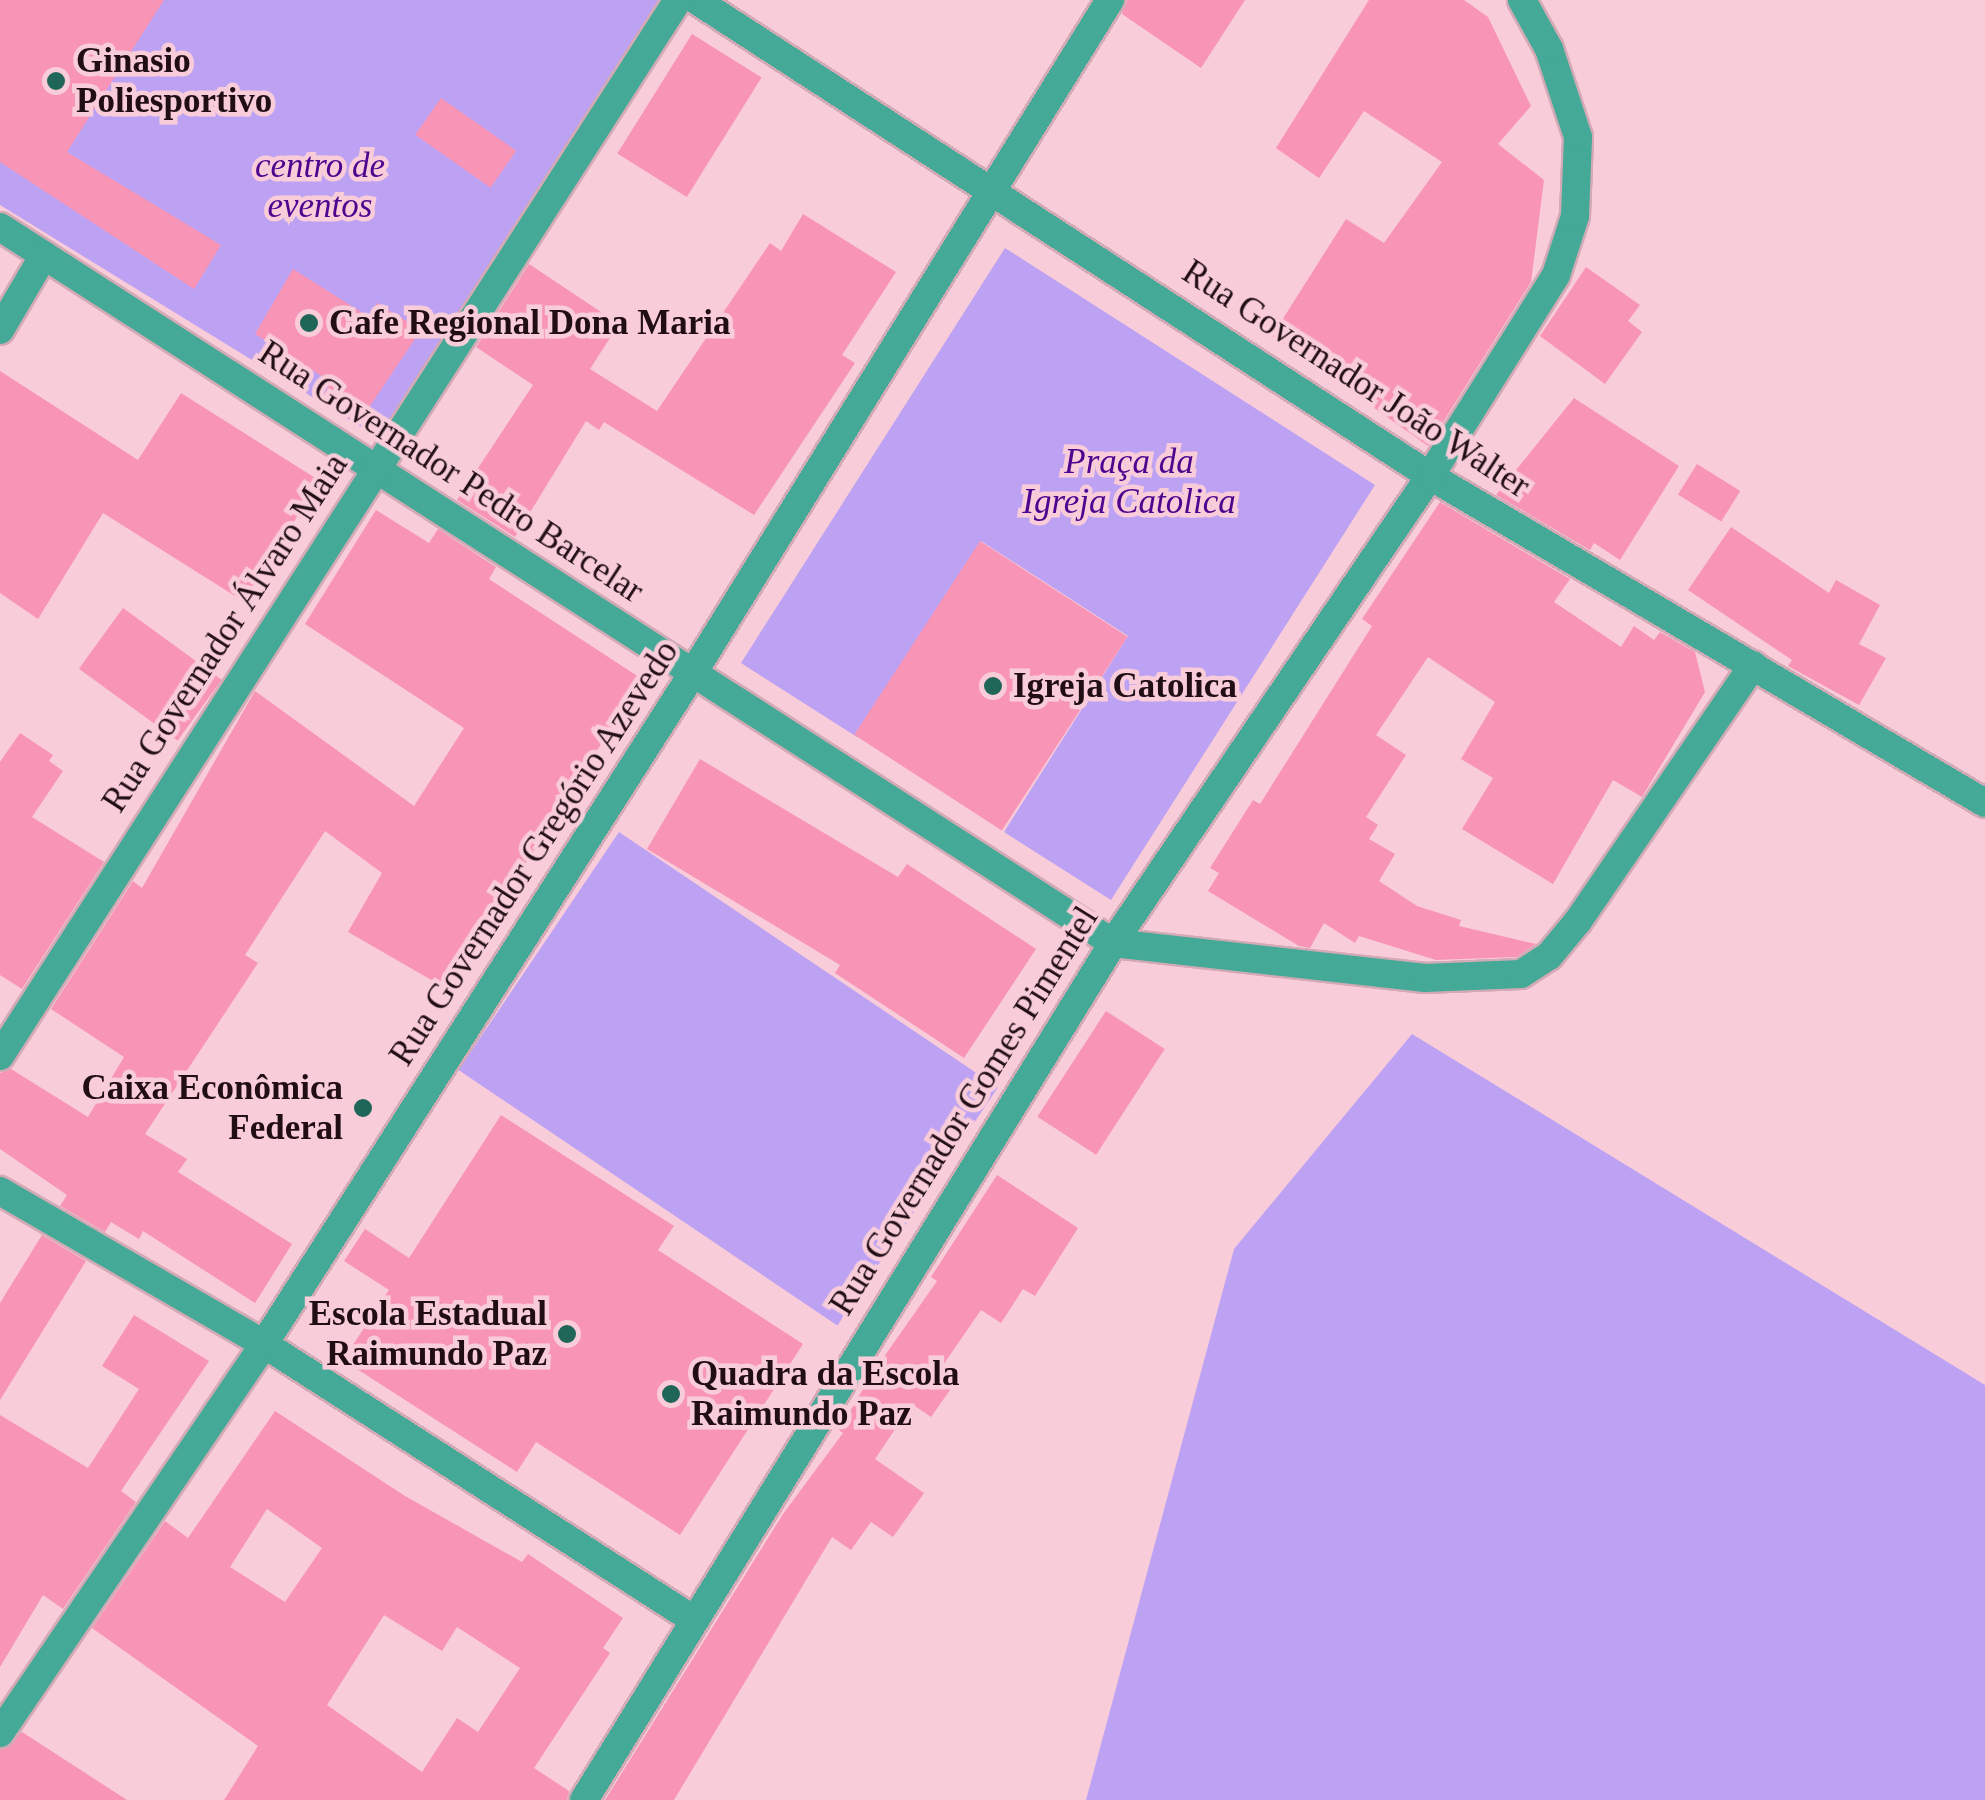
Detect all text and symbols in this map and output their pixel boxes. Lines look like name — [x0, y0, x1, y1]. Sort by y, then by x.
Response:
place label: Ginasio Poliesportivo — [76, 40, 272, 122]
marker: Ginasio Poliesportivo — [45, 70, 67, 92]
park label: centro de eventos — [255, 145, 385, 227]
street label: Rua Governador João Walter — [1174, 251, 1538, 507]
place label: Cafe Regional Dona Maria — [329, 302, 730, 344]
marker: Cafe Regional Dona Maria — [298, 312, 320, 334]
street label: Rua Governador Pedro Barcelar — [251, 332, 651, 612]
park label: Praça da Igreja Catolica — [1022, 441, 1236, 523]
street label: Rua Governador Álvaro Maia — [93, 446, 357, 820]
street label: Rua Governador Gregório Azevedo — [380, 632, 688, 1074]
place label: Igreja Catolica — [1013, 665, 1237, 707]
marker: Igreja Catolica — [982, 675, 1004, 697]
street label: Rua Governador Gomes Pimentel — [821, 899, 1107, 1323]
place label: Caixa Econômica Federal — [81, 1067, 343, 1149]
marker: Caixa Econômica Federal — [352, 1097, 374, 1119]
place label: Escola Estadual Raimundo Paz — [309, 1293, 547, 1375]
marker: Escola Estadual Raimundo Paz — [556, 1323, 578, 1345]
place label: Quadra da Escola Raimundo Paz — [691, 1353, 959, 1435]
marker: Quadra da Escola Raimundo Paz — [660, 1383, 682, 1405]

